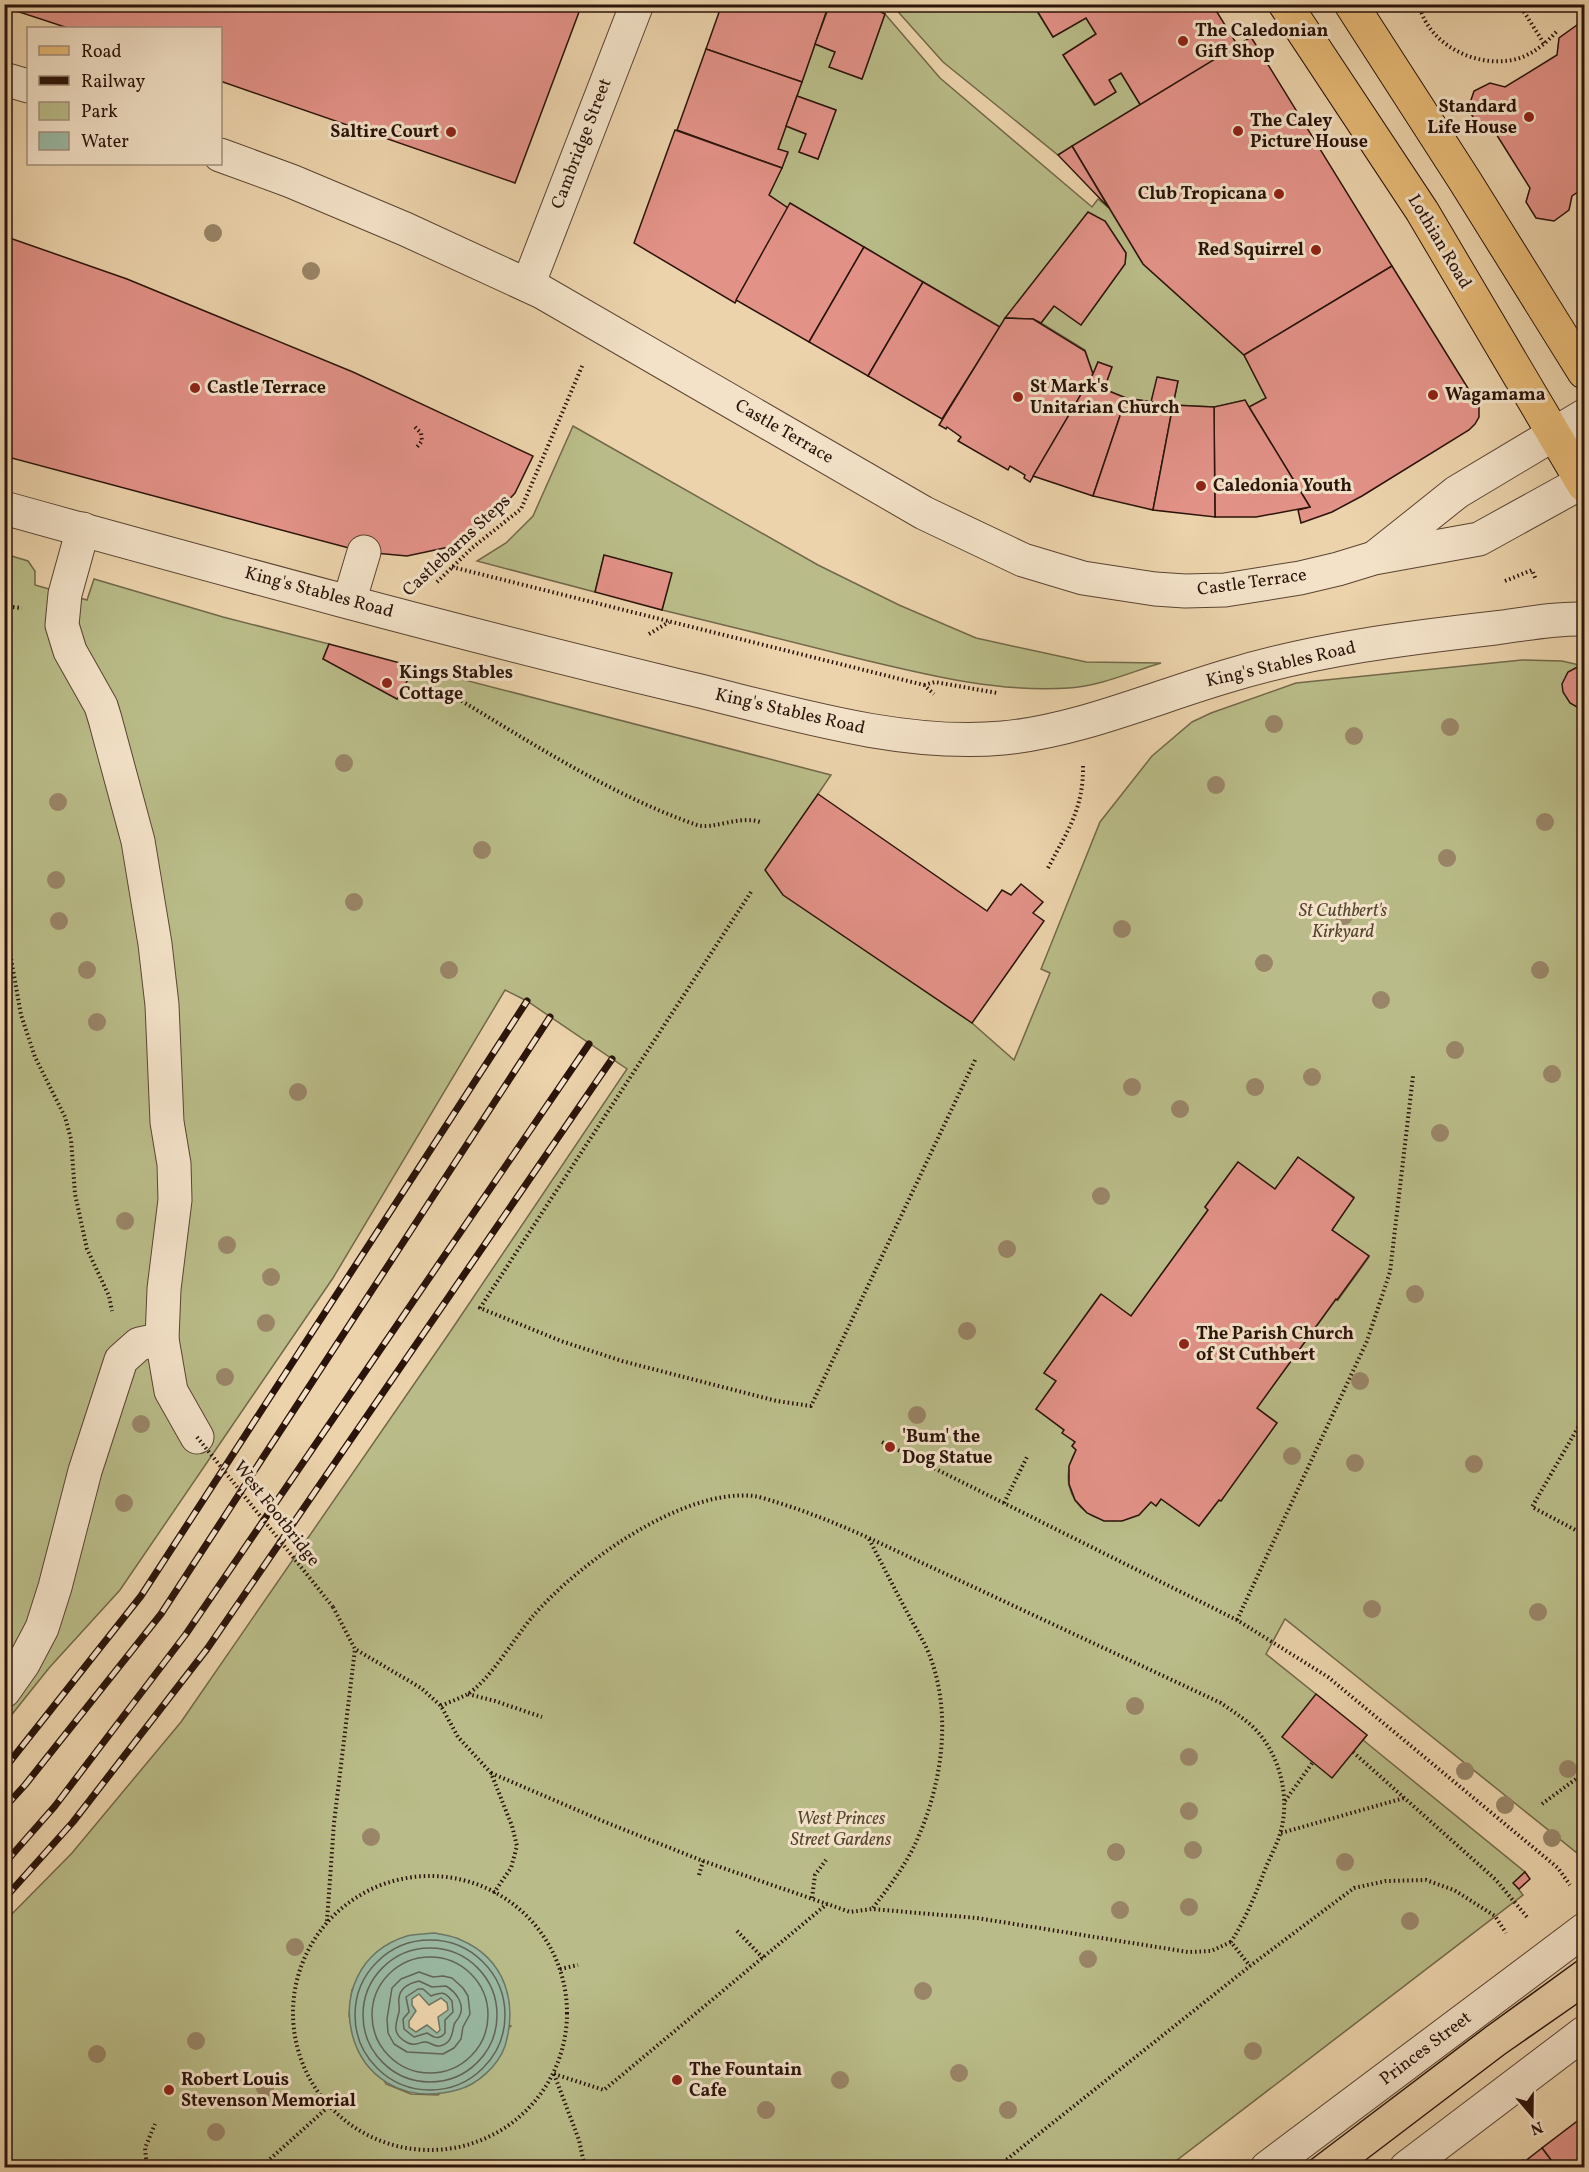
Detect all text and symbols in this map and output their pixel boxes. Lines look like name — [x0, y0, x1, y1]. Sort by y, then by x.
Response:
place label: The Caledonian Gift Shop — [1195, 19, 1329, 65]
legend — [27, 27, 222, 165]
marker: The Caledonian Gift Shop — [1176, 34, 1190, 48]
text: Road — [81, 40, 122, 65]
text: Railway — [81, 70, 145, 95]
street label: Cambridge Street — [546, 75, 618, 213]
place label: Standard Life House — [1427, 95, 1517, 141]
text: Park — [81, 100, 118, 125]
place label: The Caley Picture House — [1250, 109, 1368, 155]
marker: Standard Life House — [1522, 110, 1536, 124]
place label: Saltire Court — [330, 120, 439, 145]
marker: The Caley Picture House — [1231, 124, 1245, 138]
marker: Saltire Court — [444, 125, 458, 139]
text: Water — [81, 130, 129, 155]
place label: Club Tropicana — [1138, 182, 1267, 207]
marker: Club Tropicana — [1272, 187, 1286, 201]
street label: Lothian Road — [1401, 190, 1477, 294]
place label: Red Squirrel — [1197, 238, 1304, 263]
marker: Red Squirrel — [1309, 243, 1323, 257]
place label: St Mark's Unitarian Church — [1030, 375, 1180, 421]
place label: Castle Terrace — [207, 376, 326, 401]
marker: Castle Terrace — [188, 381, 202, 395]
place label: Wagamama — [1445, 383, 1546, 408]
marker: Wagamama — [1426, 388, 1440, 402]
marker: St Mark's Unitarian Church — [1011, 390, 1025, 404]
street label: Castle Terrace — [730, 394, 838, 470]
place label: Caledonia Youth — [1213, 474, 1352, 499]
marker: Caledonia Youth — [1194, 479, 1208, 493]
street label: Castlebarns Steps — [397, 489, 517, 603]
street label: King's Stables Road — [242, 561, 396, 625]
street label: Castle Terrace — [1196, 563, 1308, 603]
street label: King's Stables Road — [1204, 636, 1358, 694]
place label: Kings Stables Cottage — [399, 661, 513, 707]
marker: Kings Stables Cottage — [380, 676, 394, 690]
street label: King's Stables Road — [713, 683, 867, 741]
park label: St Cuthbert's Kirkyard — [1299, 899, 1388, 945]
place label: The Parish Church of St Cuthbert — [1196, 1322, 1354, 1368]
marker: The Parish Church of St Cuthbert — [1177, 1337, 1191, 1351]
place label: 'Bum' the Dog Statue — [902, 1425, 992, 1471]
marker: 'Bum' the Dog Statue — [883, 1440, 897, 1454]
street label: West Footbridge — [227, 1456, 325, 1572]
park label: West Princes Street Gardens — [791, 1807, 892, 1853]
street label: Princes Street — [1375, 2006, 1477, 2092]
place label: The Fountain Cafe — [689, 2058, 802, 2104]
place label: Robert Louis Stevenson Memorial — [181, 2068, 356, 2114]
marker: The Fountain Cafe — [670, 2073, 684, 2087]
marker: Robert Louis Stevenson Memorial — [162, 2083, 176, 2097]
north arrow — [1502, 2085, 1562, 2145]
text: N — [1527, 2115, 1546, 2140]

